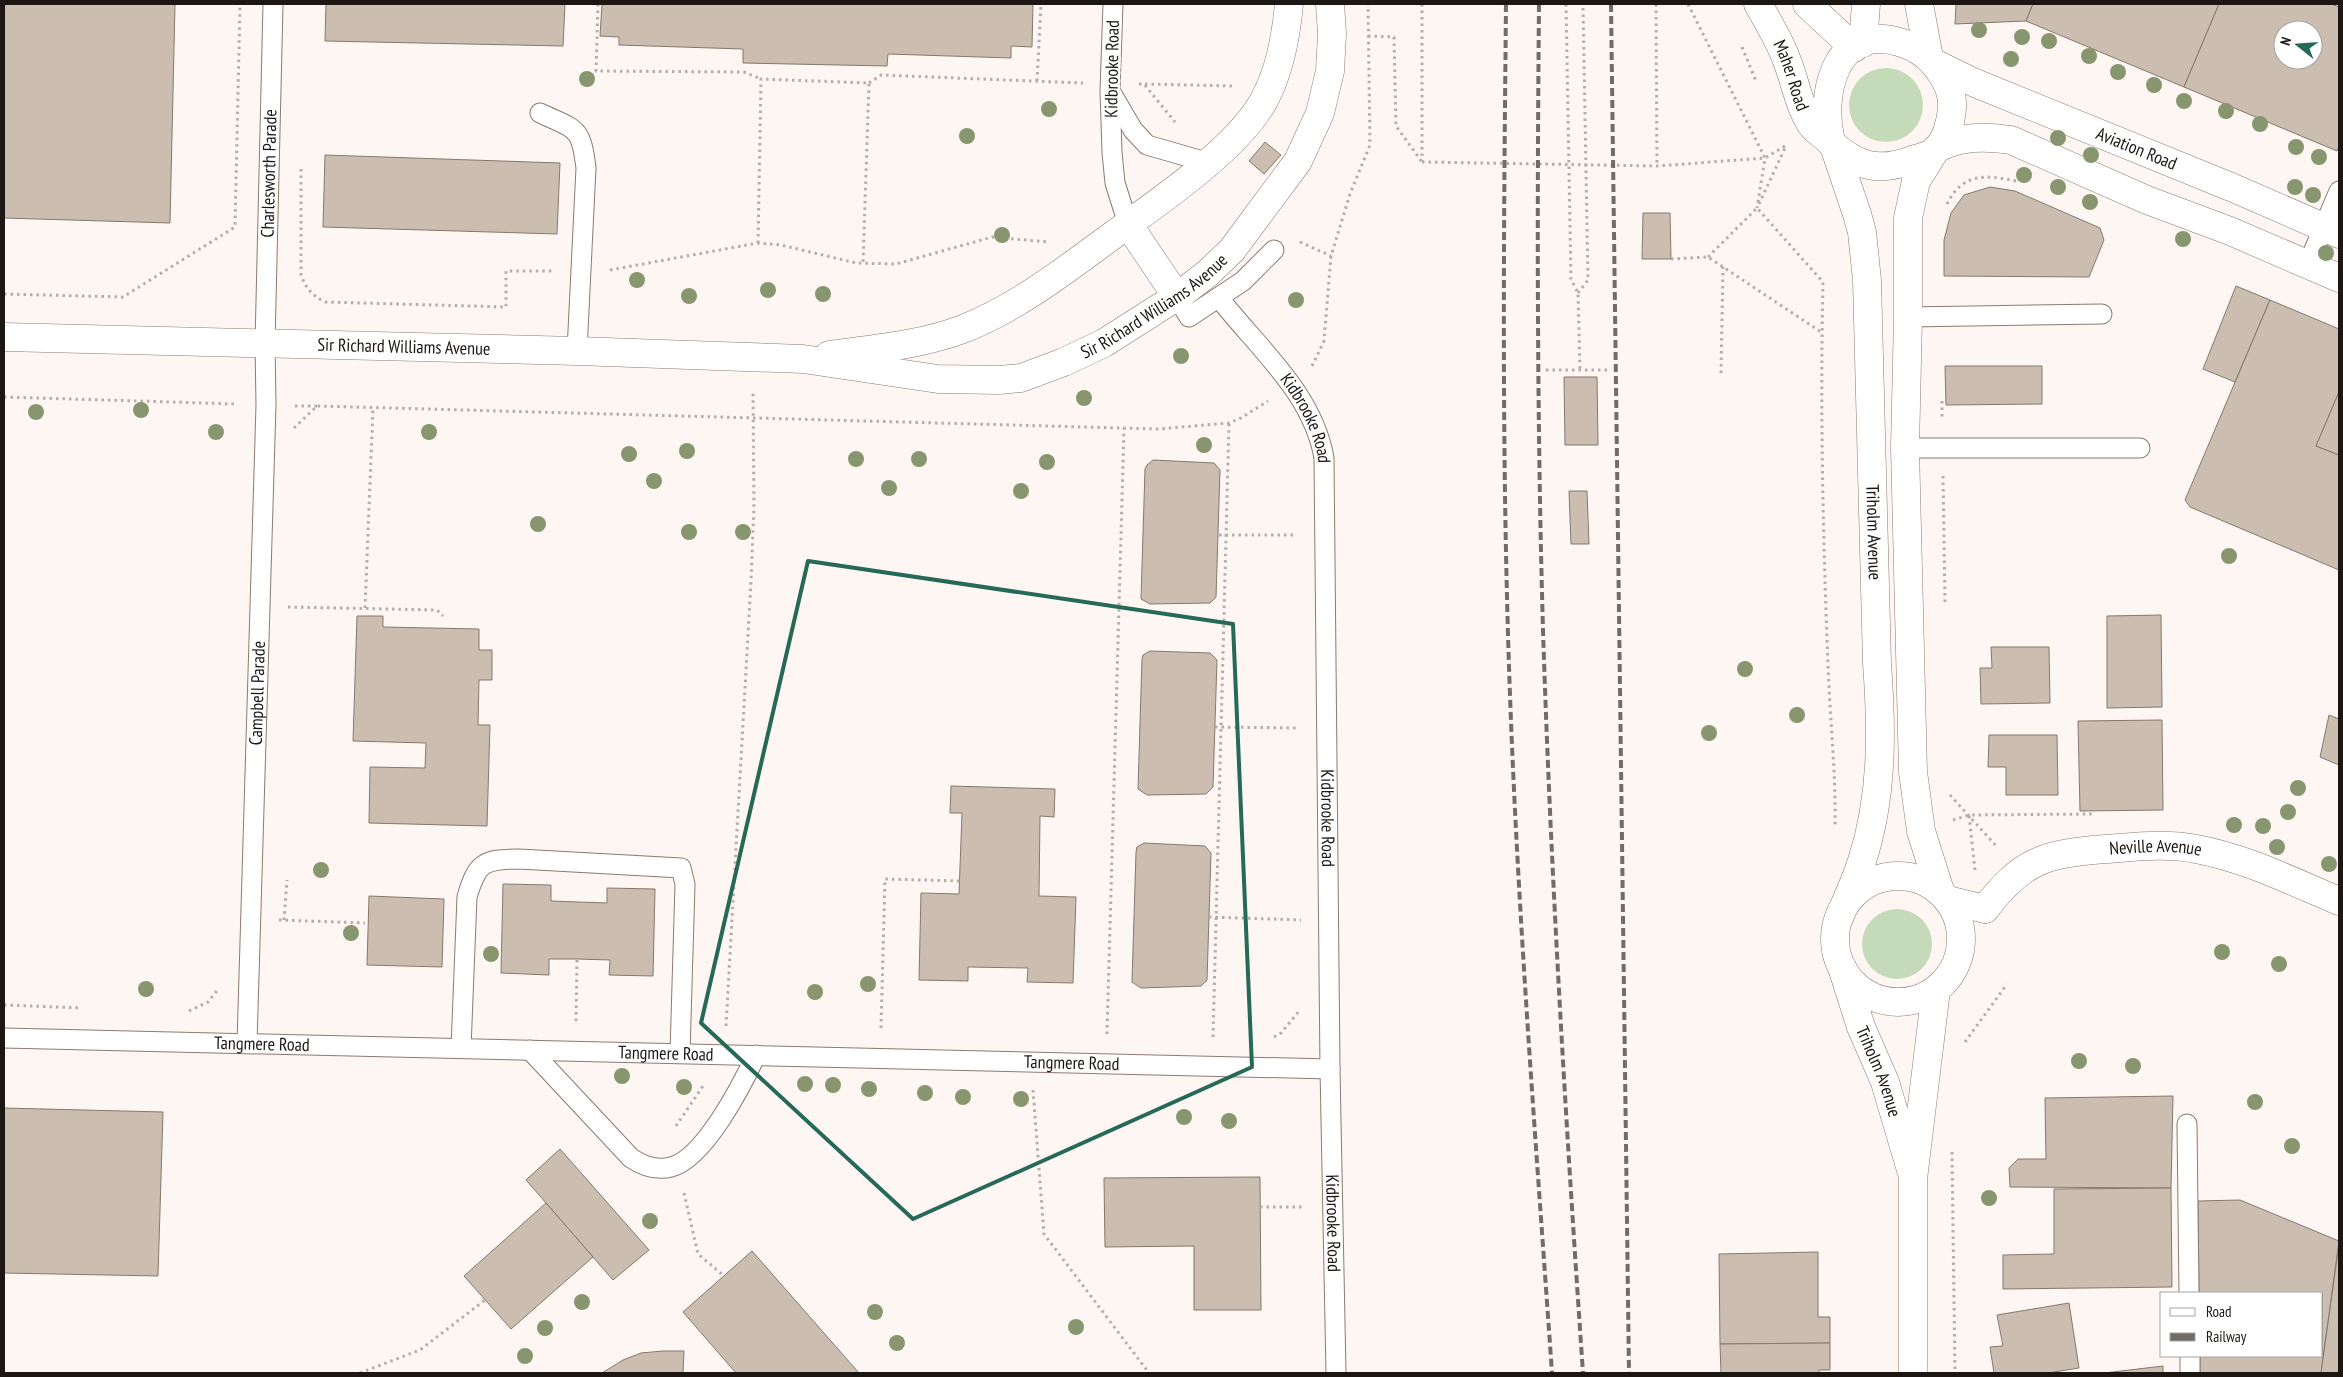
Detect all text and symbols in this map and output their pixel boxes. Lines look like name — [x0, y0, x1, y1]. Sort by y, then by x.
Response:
street label: Kidbrooke Road — [1099, 20, 1124, 118]
north arrow — [2273, 20, 2323, 70]
text: N — [2276, 35, 2295, 47]
street label: Maher Road — [1769, 36, 1815, 114]
street label: Charlesworth Parade — [256, 109, 282, 238]
street label: Aviation Road — [2093, 121, 2181, 175]
street label: Sir Richard Williams Avenue — [1077, 248, 1232, 363]
street label: Sir Richard Williams Avenue — [317, 333, 491, 360]
street label: Kidbrooke Road — [1275, 368, 1336, 463]
street label: Triholm Avenue — [1861, 484, 1887, 580]
street label: Campbell Parade — [244, 641, 270, 746]
street label: Kidbrooke Road — [1316, 769, 1340, 867]
street label: Neville Avenue — [2109, 834, 2204, 861]
street label: Triholm Avenue — [1851, 1022, 1907, 1120]
street label: Tangmere Road — [214, 1031, 310, 1056]
street label: Tangmere Road — [618, 1040, 714, 1066]
street label: Tangmere Road — [1024, 1050, 1120, 1075]
street label: Kidbrooke Road — [1321, 1174, 1346, 1272]
legend — [2160, 1292, 2323, 1357]
text: Road — [2206, 1302, 2232, 1321]
text: Railway — [2206, 1327, 2247, 1346]

